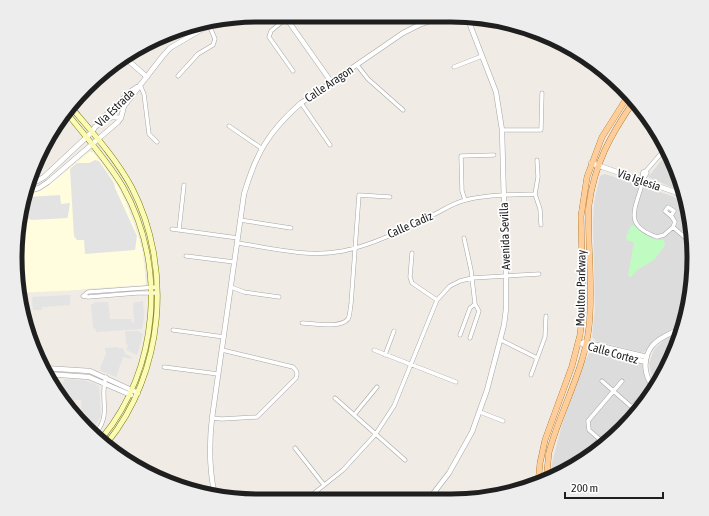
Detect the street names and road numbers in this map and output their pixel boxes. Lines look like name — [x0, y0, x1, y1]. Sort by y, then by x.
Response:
street label: Calle Aragon — [302, 63, 356, 105]
street label: Via Estrada — [93, 86, 137, 130]
street label: Via Iglesia — [615, 166, 663, 194]
street label: Avenida Sevilla — [497, 202, 513, 270]
street label: Calle Cadiz — [385, 209, 435, 241]
street label: Moulton Parkway — [573, 249, 589, 326]
street label: Calle Cortez — [586, 339, 641, 367]

